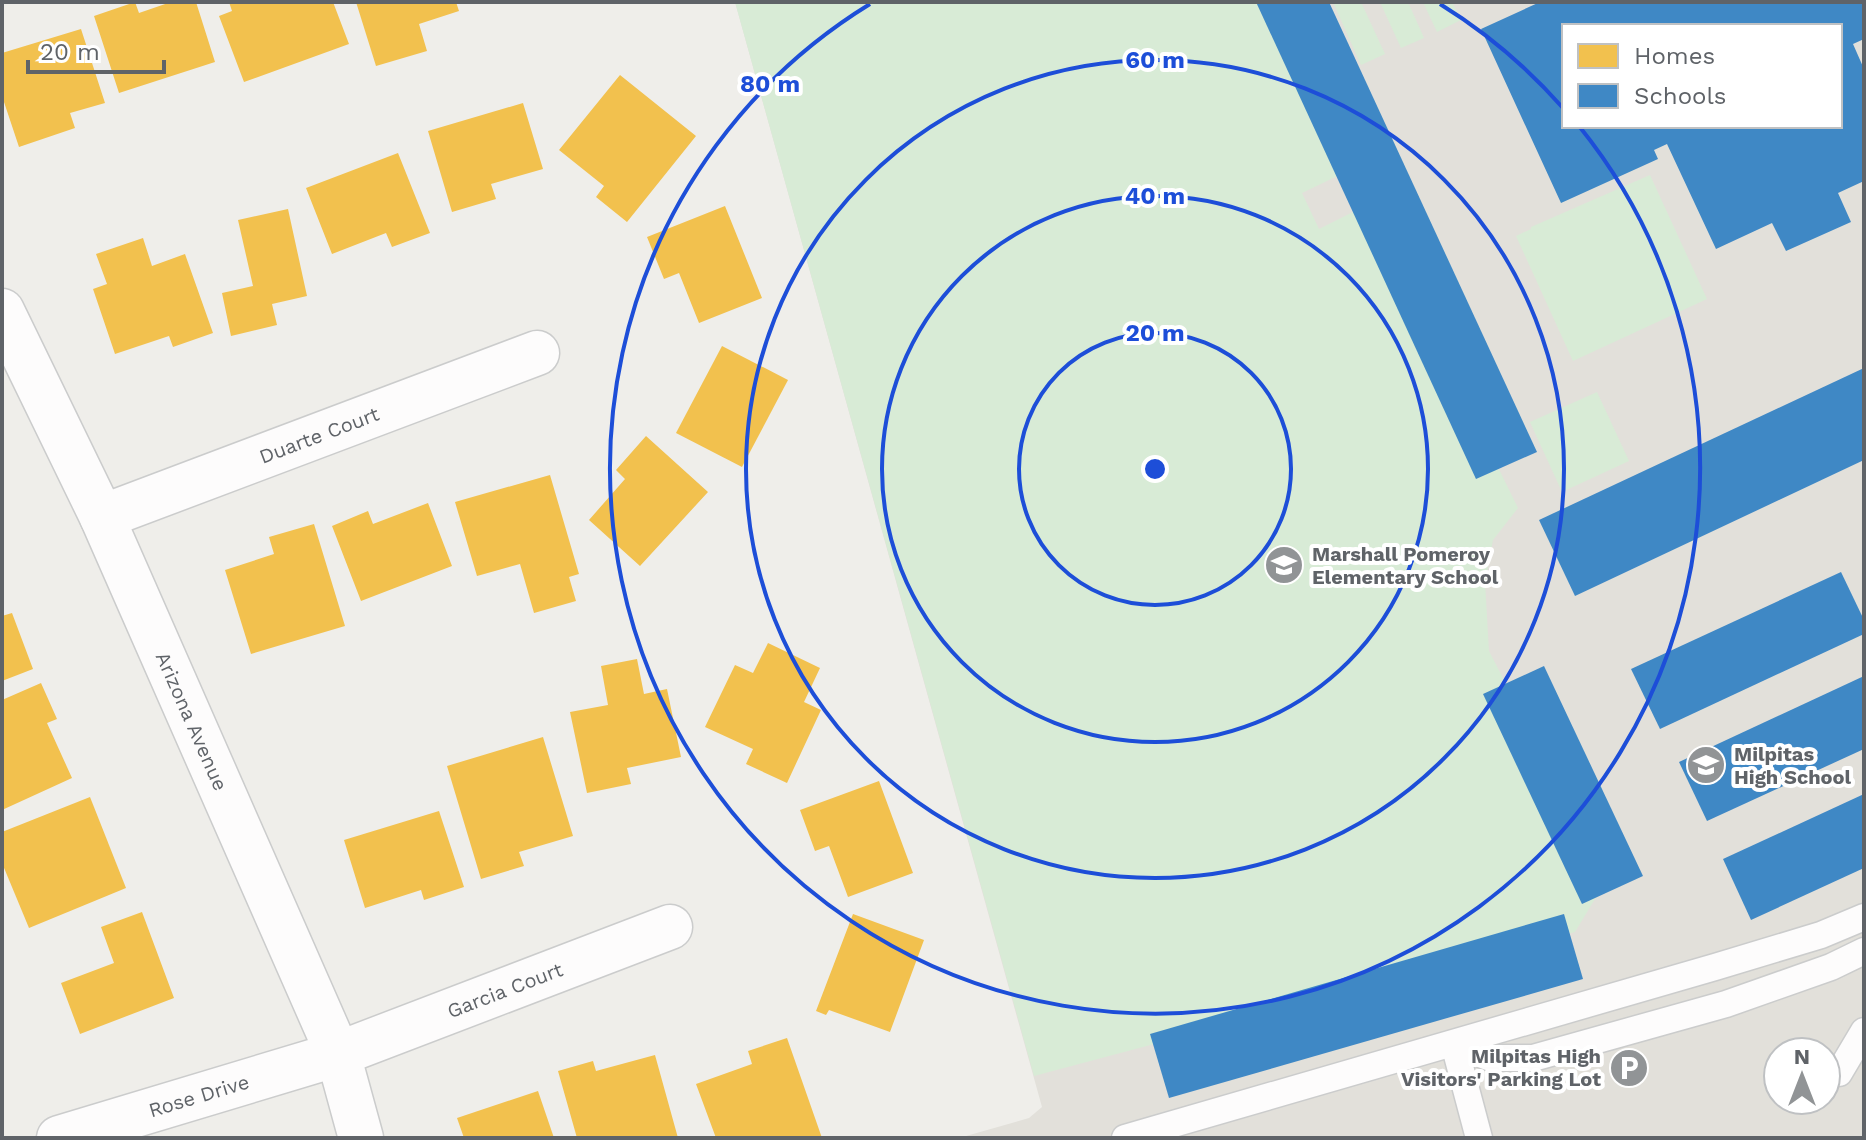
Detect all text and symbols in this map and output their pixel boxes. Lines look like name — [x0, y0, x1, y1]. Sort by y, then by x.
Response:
scale bar — [28, 24, 164, 74]
legend — [1562, 24, 1842, 128]
text: 20 m — [40, 38, 100, 66]
text: Homes — [1634, 42, 1715, 70]
text: 60 m — [1125, 46, 1185, 74]
text: 80 m — [740, 70, 800, 98]
text: Schools — [1634, 82, 1726, 110]
text: 40 m — [1125, 182, 1185, 210]
text: 20 m — [1125, 319, 1185, 347]
street label: Duarte Court — [256, 401, 383, 469]
centre of rings — [1141, 455, 1169, 483]
place label: Marshall Pomeroy Elementary School — [1312, 542, 1499, 589]
school or university icon: Marshall Pomeroy Elementary School — [1263, 544, 1305, 586]
street label: Arizona Avenue — [151, 648, 233, 794]
place label: Milpitas High School — [1734, 742, 1852, 789]
school or university icon: Milpitas High School — [1685, 744, 1727, 786]
street label: Garcia Court — [444, 957, 567, 1023]
north arrow — [1762, 1036, 1842, 1116]
place label: Milpitas High Visitors' Parking Lot — [1401, 1044, 1601, 1091]
text: N — [1794, 1044, 1810, 1069]
parking icon: Milpitas High Visitors' Parking Lot — [1608, 1047, 1650, 1089]
street label: Rose Drive — [146, 1069, 252, 1122]

